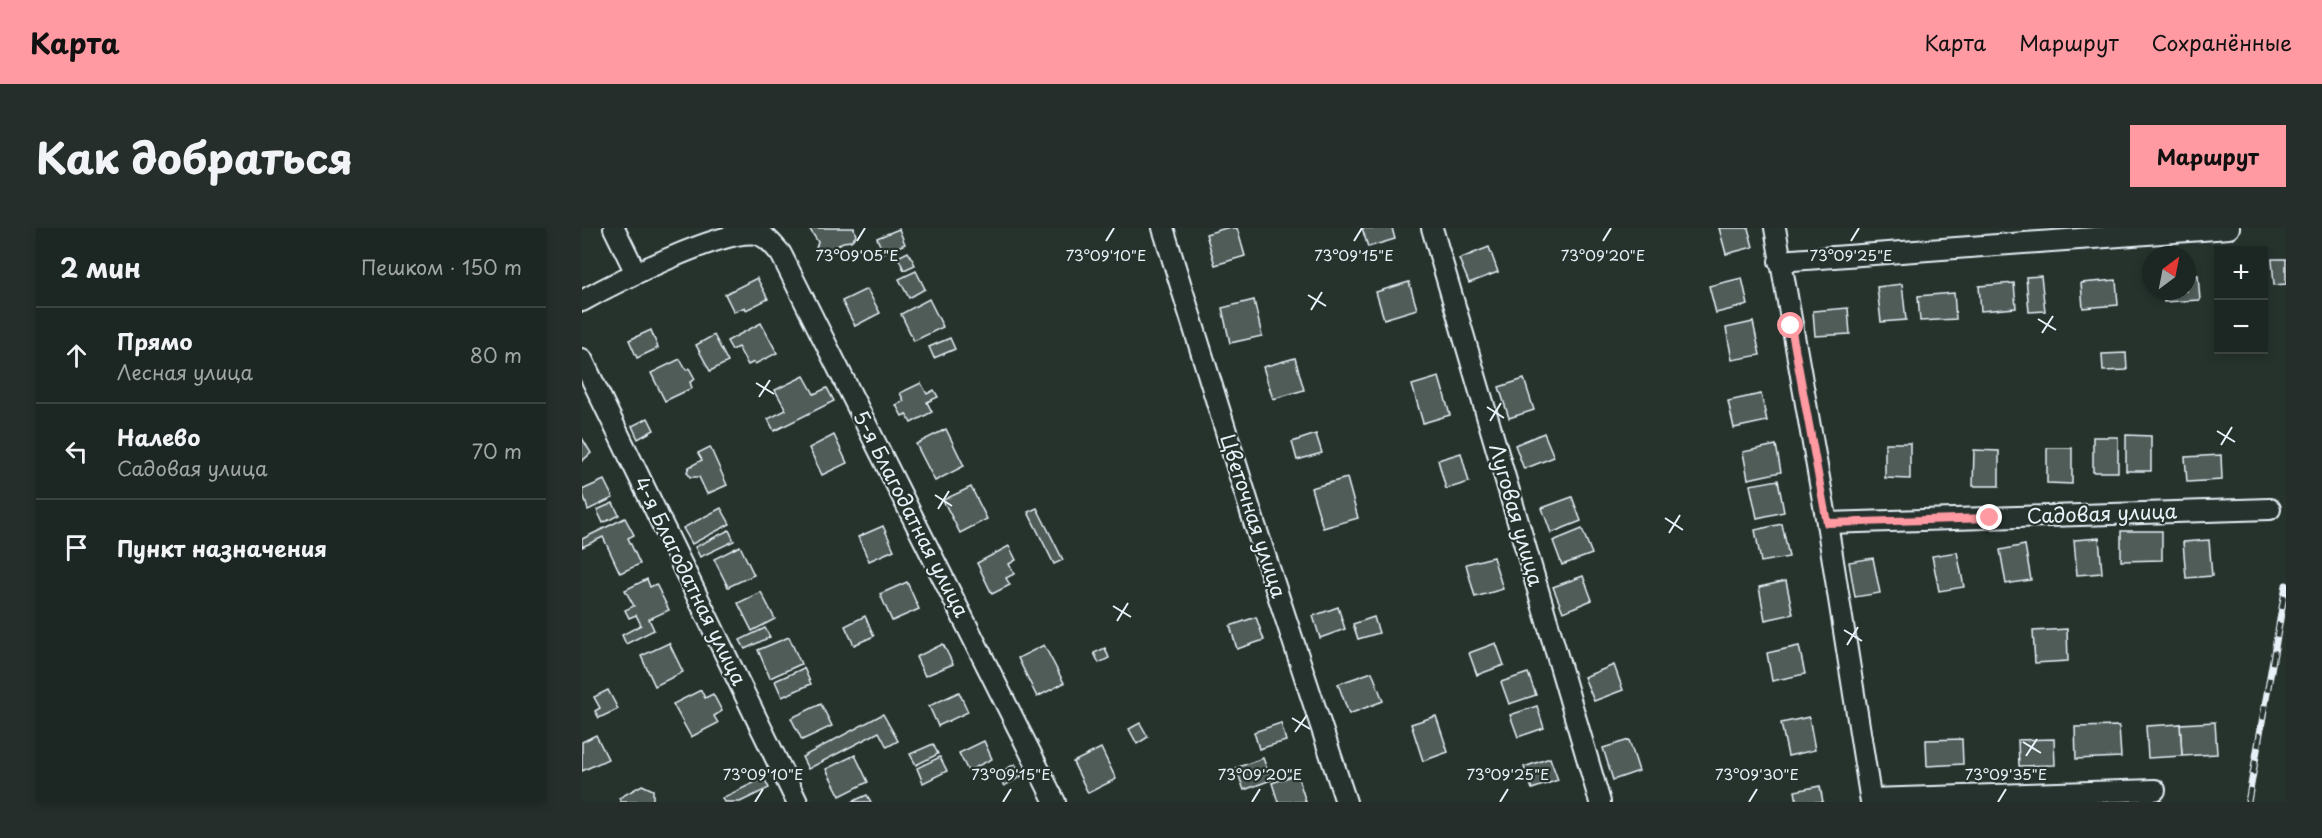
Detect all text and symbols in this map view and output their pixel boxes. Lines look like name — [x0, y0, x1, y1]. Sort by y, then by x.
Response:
text: Карта — [30, 21, 120, 64]
text: Карта — [1925, 26, 1986, 58]
text: Маршрут — [2019, 26, 2119, 58]
text: Сохранённые — [2152, 26, 2292, 58]
text: Как добраться — [36, 125, 353, 188]
button: Маршрут — [2130, 125, 2286, 187]
text: 73°09'05"E — [815, 243, 899, 266]
text: 73°09'10"E — [1066, 243, 1146, 266]
text: 73°09'15"E — [1314, 243, 1394, 266]
text: 73°09'20"E — [1561, 243, 1645, 266]
text: 73°09'25"E — [1810, 243, 1893, 266]
north arrow — [2142, 246, 2196, 300]
map controls — [2214, 246, 2268, 354]
button: + — [2214, 246, 2268, 300]
text: 2 мин — [60, 248, 141, 287]
text: Пешком · 150 m — [361, 252, 522, 282]
button: − — [2214, 300, 2268, 354]
route start — [1777, 312, 1803, 338]
text: Прямо — [117, 324, 192, 357]
icon: ahead — [60, 339, 93, 372]
text: 80 m — [470, 340, 522, 370]
text: Лесная улица — [117, 357, 253, 387]
street label: 5-я Благодатная улица — [847, 405, 977, 623]
text: Налево — [117, 420, 200, 453]
street label: Цветочная улица — [1213, 430, 1295, 602]
icon: left — [60, 435, 93, 468]
text: 70 m — [472, 436, 522, 466]
street label: Луговая улица — [1482, 440, 1552, 590]
text: Садовая улица — [117, 453, 267, 483]
street label: 4-я Благодатная улица — [627, 471, 755, 690]
street label: Садовая улица — [2026, 495, 2178, 531]
route end — [1976, 504, 2002, 530]
icon: arrive — [60, 531, 93, 564]
text: Пункт назначения — [117, 531, 327, 564]
text: 73°09'10"E — [723, 762, 803, 785]
text: 73°09'15"E — [971, 762, 1051, 785]
text: 73°09'20"E — [1218, 762, 1302, 785]
text: 73°09'25"E — [1467, 762, 1550, 785]
text: 73°09'30"E — [1715, 762, 1799, 785]
text: 73°09'35"E — [1965, 762, 2047, 785]

